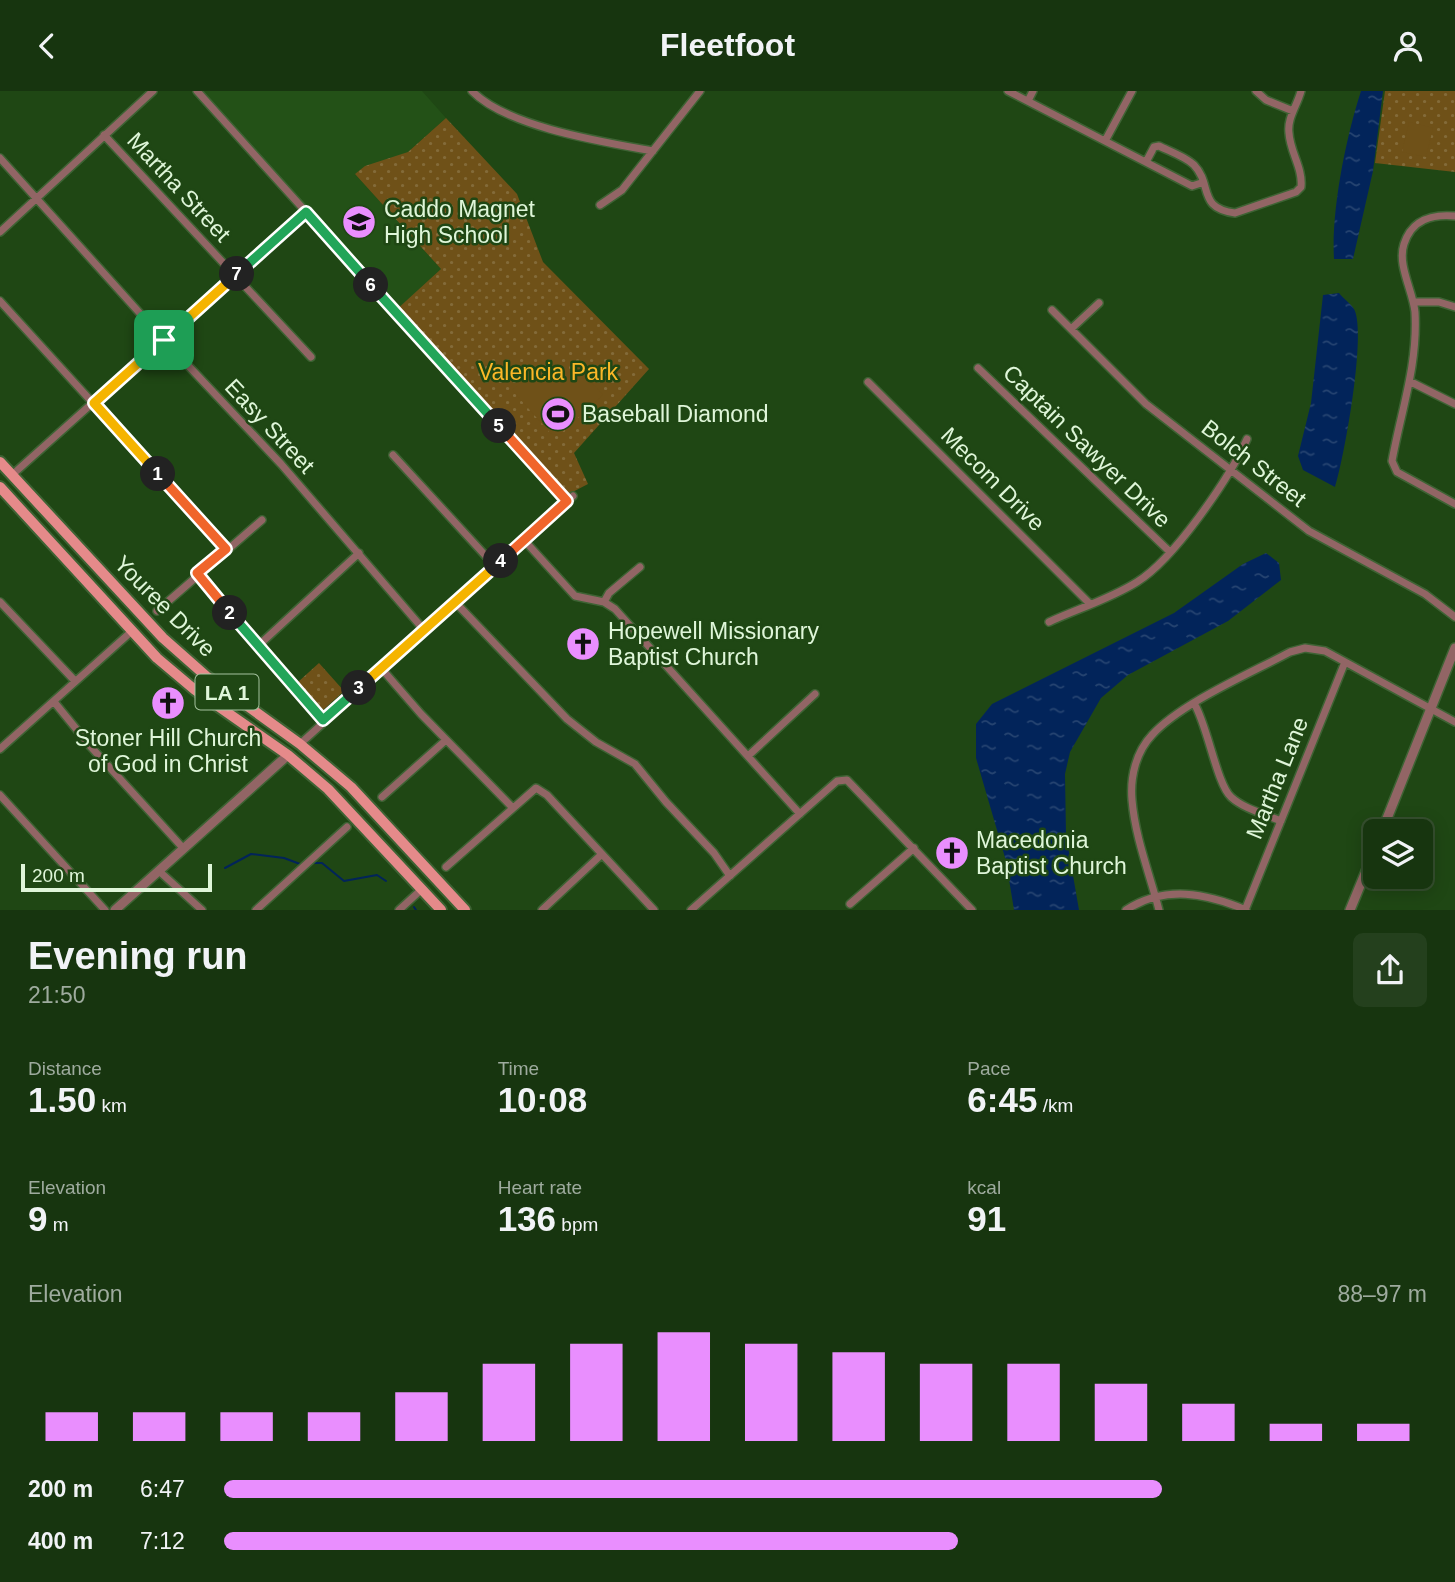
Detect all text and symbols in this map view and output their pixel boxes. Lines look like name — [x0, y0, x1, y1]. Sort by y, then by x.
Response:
icon: back — [28, 27, 66, 65]
text: Fleetfoot — [660, 27, 795, 63]
icon: person — [1389, 27, 1427, 65]
street label: Martha Street — [122, 127, 236, 247]
place label: Caddo Magnet High School — [384, 196, 535, 248]
school or university icon: Caddo Magnet High School — [340, 203, 378, 241]
pin: 7 — [219, 257, 254, 291]
text: 7 — [231, 263, 242, 284]
pin: 6 — [354, 267, 388, 303]
text: 6 — [365, 274, 376, 295]
pin — [134, 310, 194, 370]
icon: arrive — [145, 321, 183, 359]
park label: Valencia Park — [478, 359, 619, 385]
street label: Captain Sawyer Drive — [998, 359, 1176, 533]
street label: Easy Street — [220, 374, 320, 479]
sports icon: Baseball Diamond — [539, 395, 577, 433]
place label: Baseball Diamond — [582, 401, 769, 427]
pin: 5 — [482, 409, 516, 443]
street label: Bolch Street — [1197, 414, 1312, 512]
text: 5 — [493, 415, 504, 436]
street label: Mecom Drive — [936, 422, 1050, 536]
pin: 1 — [140, 457, 176, 491]
text: 1 — [152, 463, 163, 484]
pin: 4 — [484, 543, 518, 579]
street label: Youree Drive — [109, 550, 221, 662]
text: 4 — [495, 550, 506, 571]
pin: 2 — [212, 595, 247, 631]
text: 2 — [224, 602, 235, 623]
place label: Hopewell Missionary Baptist Church — [608, 618, 819, 670]
church icon: Hopewell Missionary Baptist Church — [564, 625, 602, 663]
pin: 3 — [342, 671, 376, 705]
road number: LA 1 — [196, 675, 258, 709]
text: 3 — [353, 677, 364, 698]
church icon: Stoner Hill Church of God in Christ — [149, 684, 187, 722]
street label: Martha Lane — [1241, 713, 1313, 843]
place label: Stoner Hill Church of God in Christ — [75, 725, 261, 777]
map controls — [1363, 819, 1433, 889]
button: layers — [1363, 819, 1433, 889]
place label: Macedonia Baptist Church — [976, 827, 1127, 879]
church icon: Macedonia Baptist Church — [933, 834, 971, 872]
scale bar — [21, 861, 212, 893]
text: 200 m — [32, 865, 85, 886]
button: share — [1353, 933, 1427, 1007]
text: Evening run — [28, 935, 248, 977]
text: 21:50 — [28, 982, 86, 1008]
text: Distance — [28, 1058, 102, 1079]
text: Time — [498, 1058, 539, 1079]
text: Pace — [967, 1058, 1011, 1079]
text: 1.50 — [28, 1080, 96, 1119]
text: 10:08 — [498, 1080, 587, 1119]
text: 6:45 — [967, 1080, 1037, 1119]
text: km — [96, 1095, 127, 1116]
text: /km — [1037, 1095, 1073, 1116]
text: Elevation — [28, 1177, 106, 1198]
text: Heart rate — [498, 1177, 582, 1198]
text: kcal — [967, 1177, 1001, 1198]
text: 9 — [28, 1199, 47, 1238]
text: 136 — [498, 1199, 556, 1238]
text: 91 — [967, 1199, 1006, 1238]
text: m — [47, 1214, 69, 1235]
text: bpm — [556, 1214, 598, 1235]
text: Elevation — [28, 1281, 123, 1307]
text: 88–97 m — [1337, 1281, 1427, 1307]
text: 200 m — [28, 1476, 93, 1502]
text: 6:47 — [140, 1476, 185, 1502]
text: 400 m — [28, 1528, 93, 1554]
text: 7:12 — [140, 1528, 185, 1554]

